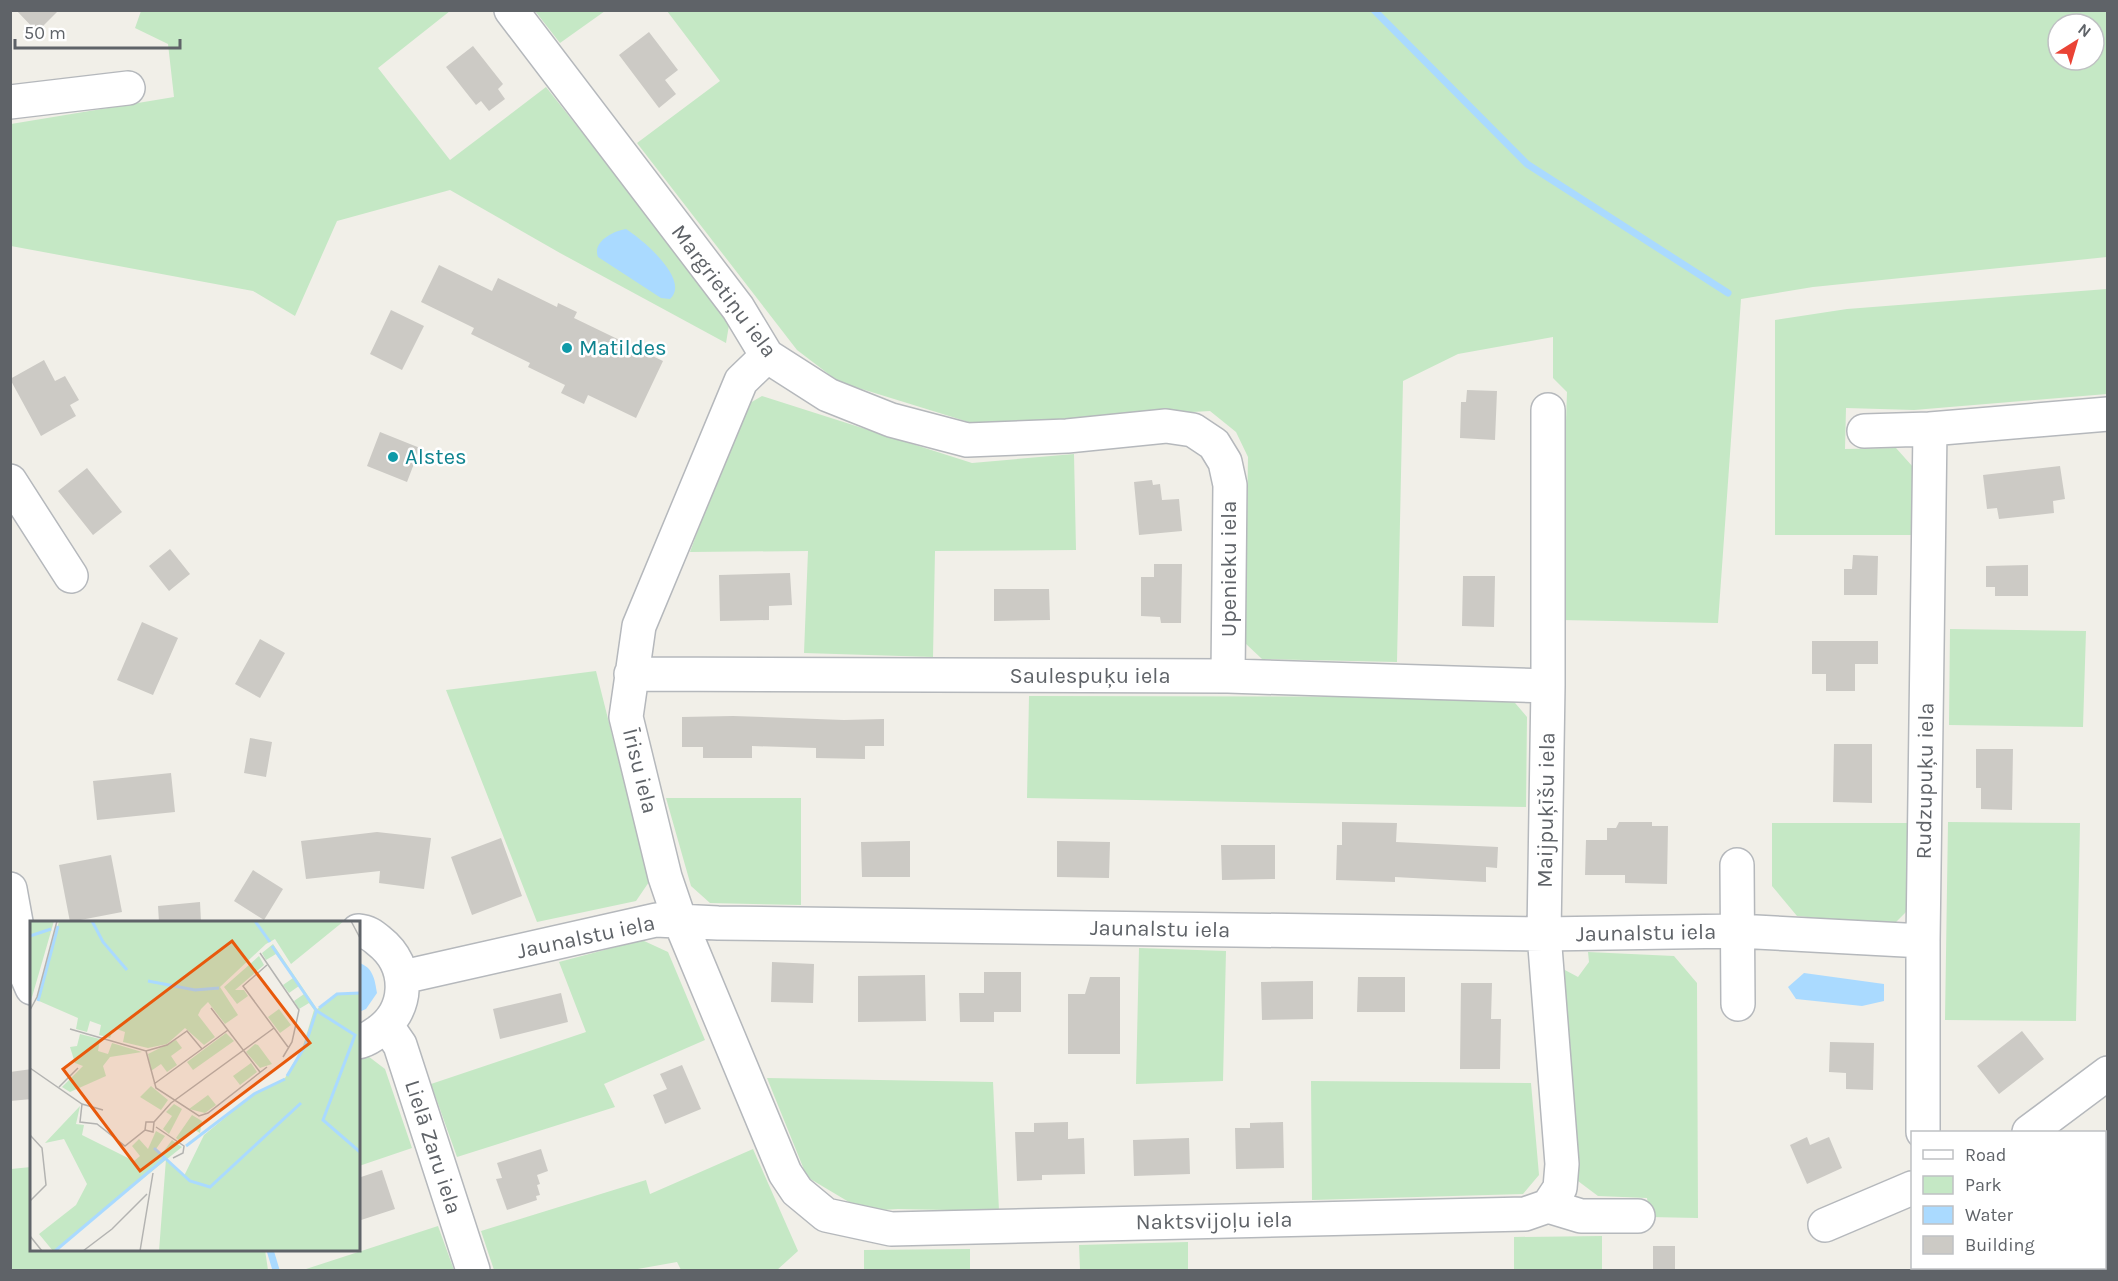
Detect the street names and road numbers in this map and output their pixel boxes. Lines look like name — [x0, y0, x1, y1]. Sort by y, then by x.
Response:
street label: Margrietiņu iela — [666, 220, 782, 362]
street label: Upenieku iela — [1216, 501, 1242, 637]
street label: Saulespuķu iela — [1010, 663, 1171, 689]
street label: Rudzupuķu iela — [1911, 702, 1939, 860]
street label: Īrisu iela — [617, 726, 663, 816]
street label: Maijpuķīšu iela — [1532, 732, 1560, 888]
street label: Jaunalstu iela — [515, 910, 657, 964]
street label: Jaunalstu iela — [1090, 915, 1230, 943]
street label: Jaunalstu iela — [1576, 919, 1716, 947]
street label: Lielā Zaru iela — [399, 1077, 467, 1217]
street label: Naktsvijoļu iela — [1135, 1207, 1293, 1235]

